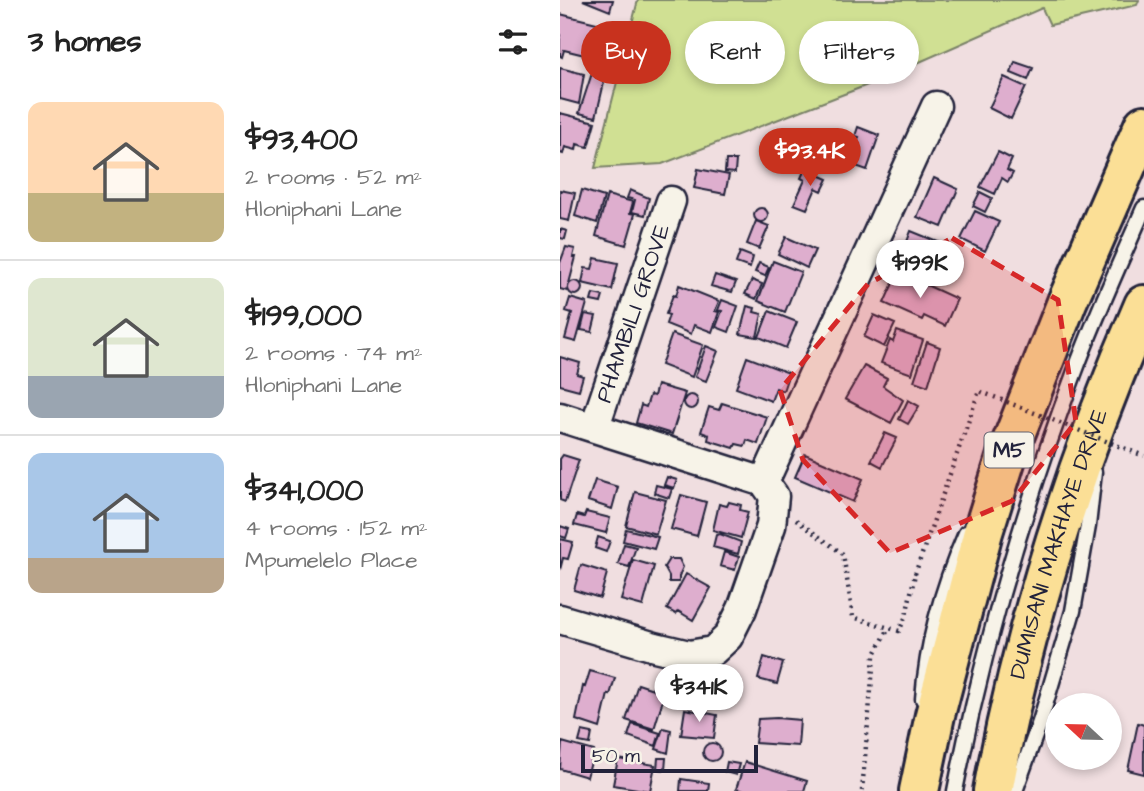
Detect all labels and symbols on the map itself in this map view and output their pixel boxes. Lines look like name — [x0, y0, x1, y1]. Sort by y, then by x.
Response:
pin: $93.4K — [753, 128, 867, 188]
street label: PHAMBILI GROVE — [588, 219, 678, 407]
pin: $199K — [871, 240, 969, 300]
street label: DUMISANI MAKHAYE DRIVE — [1002, 404, 1116, 682]
road number: M5 — [984, 433, 1034, 468]
pin: $341K — [650, 664, 748, 724]
north arrow — [1045, 693, 1122, 770]
scale bar — [581, 742, 758, 774]

